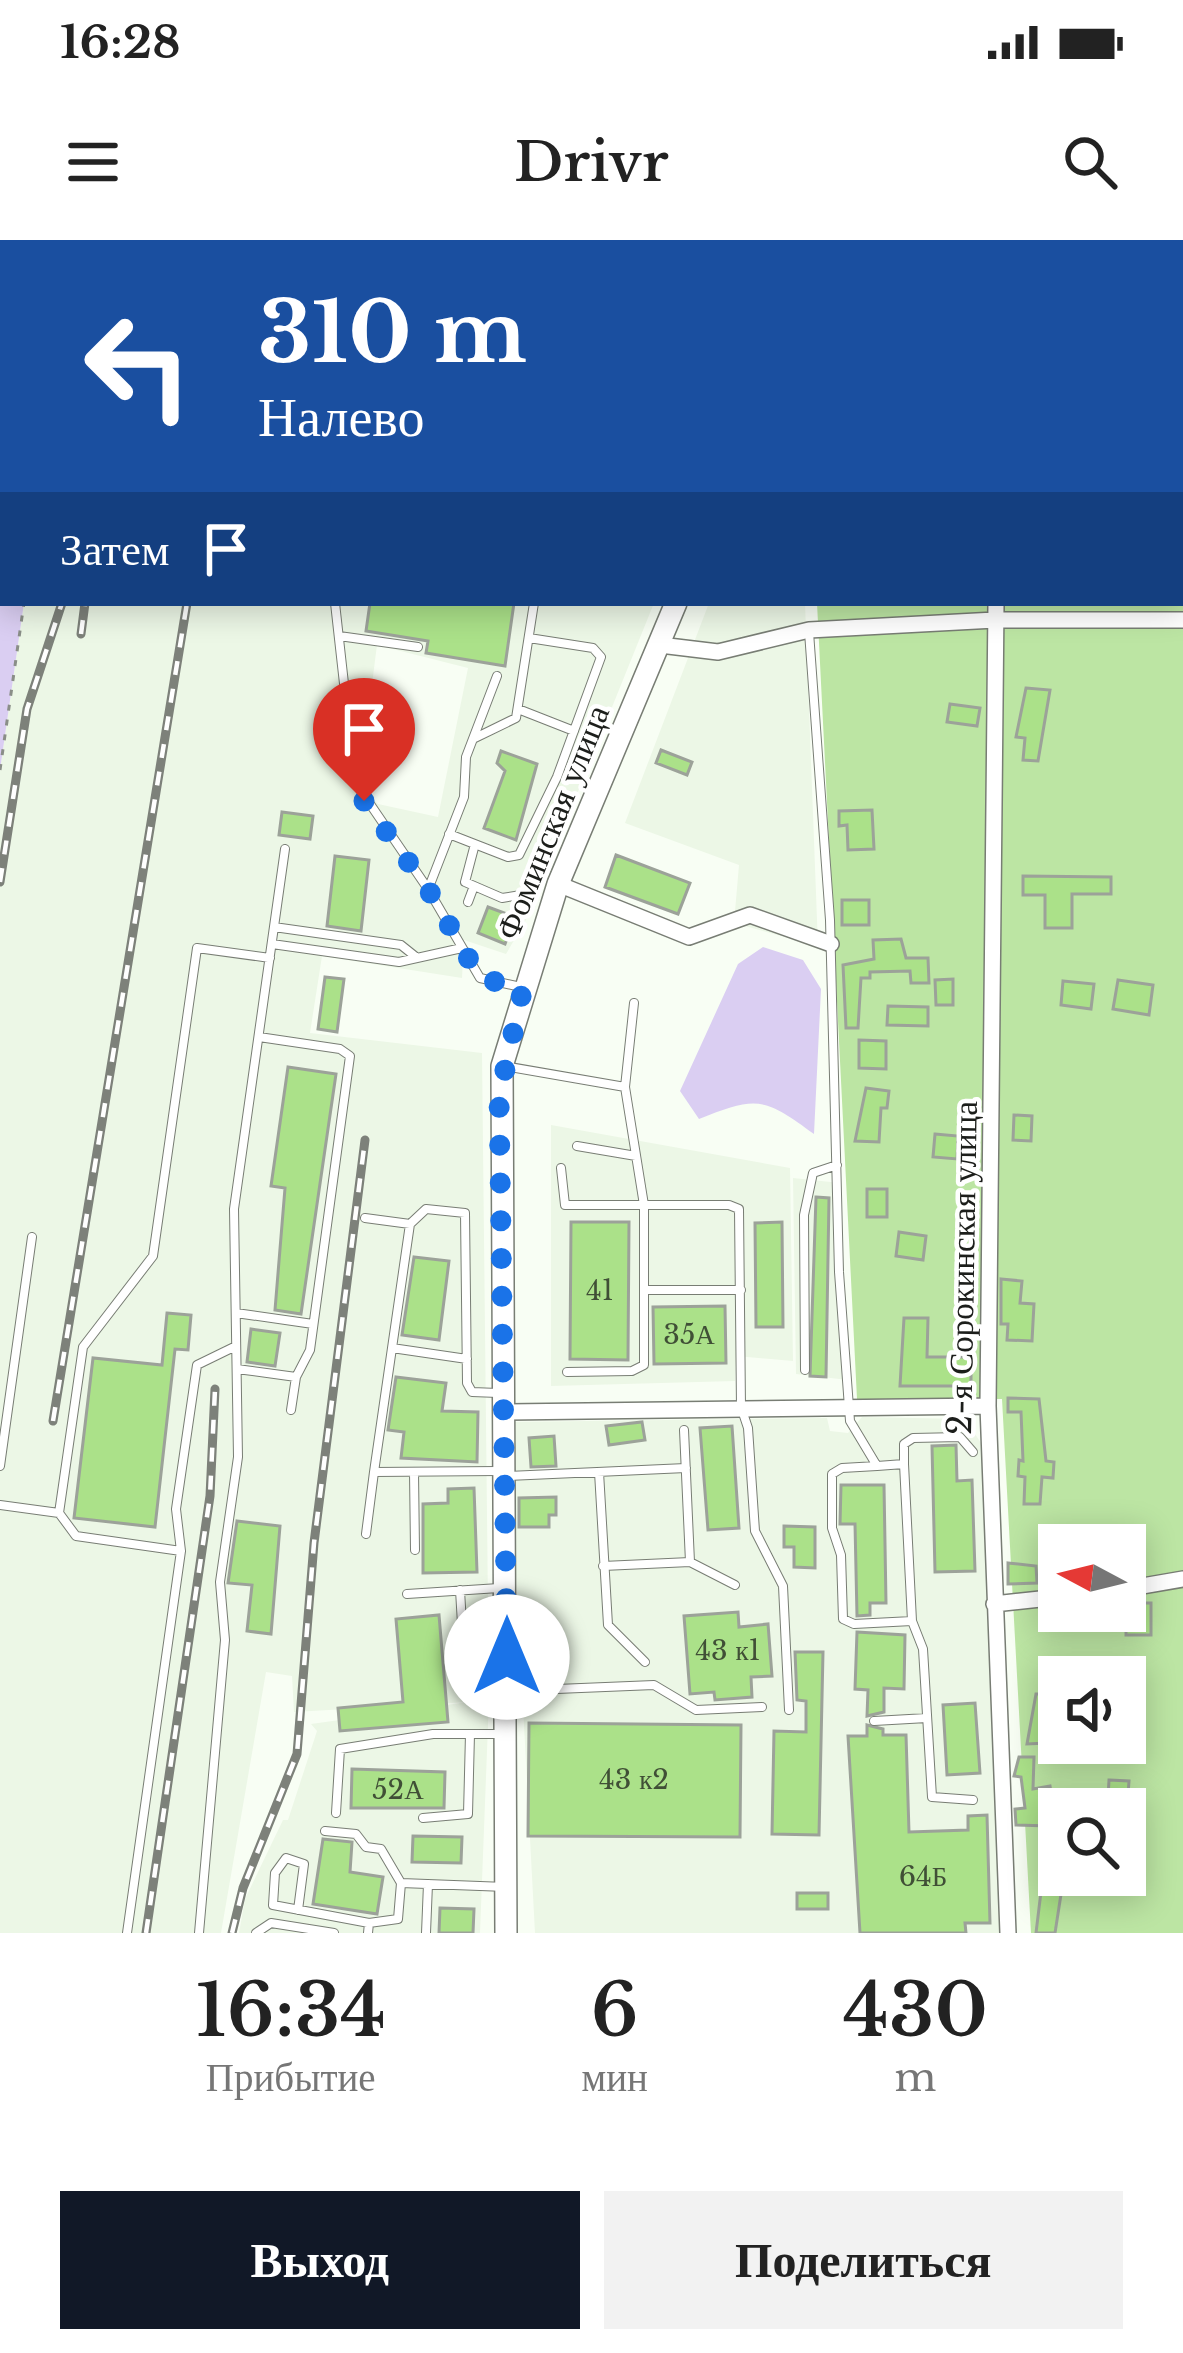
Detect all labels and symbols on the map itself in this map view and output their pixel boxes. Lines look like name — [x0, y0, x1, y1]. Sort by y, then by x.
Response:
pin — [313, 678, 415, 801]
street label: Фоминская улица — [487, 699, 618, 945]
street label: 2-я Сорокинская улица — [939, 1100, 986, 1435]
house number: 41 — [586, 1274, 614, 1307]
house number: 35А — [663, 1318, 715, 1351]
north arrow — [1038, 1524, 1146, 1632]
position arrow — [444, 1594, 570, 1720]
house number: 43 к1 — [695, 1634, 761, 1667]
house number: 43 к2 — [599, 1763, 669, 1796]
house number: 52А — [372, 1773, 424, 1806]
house number: 64Б — [899, 1860, 947, 1893]

